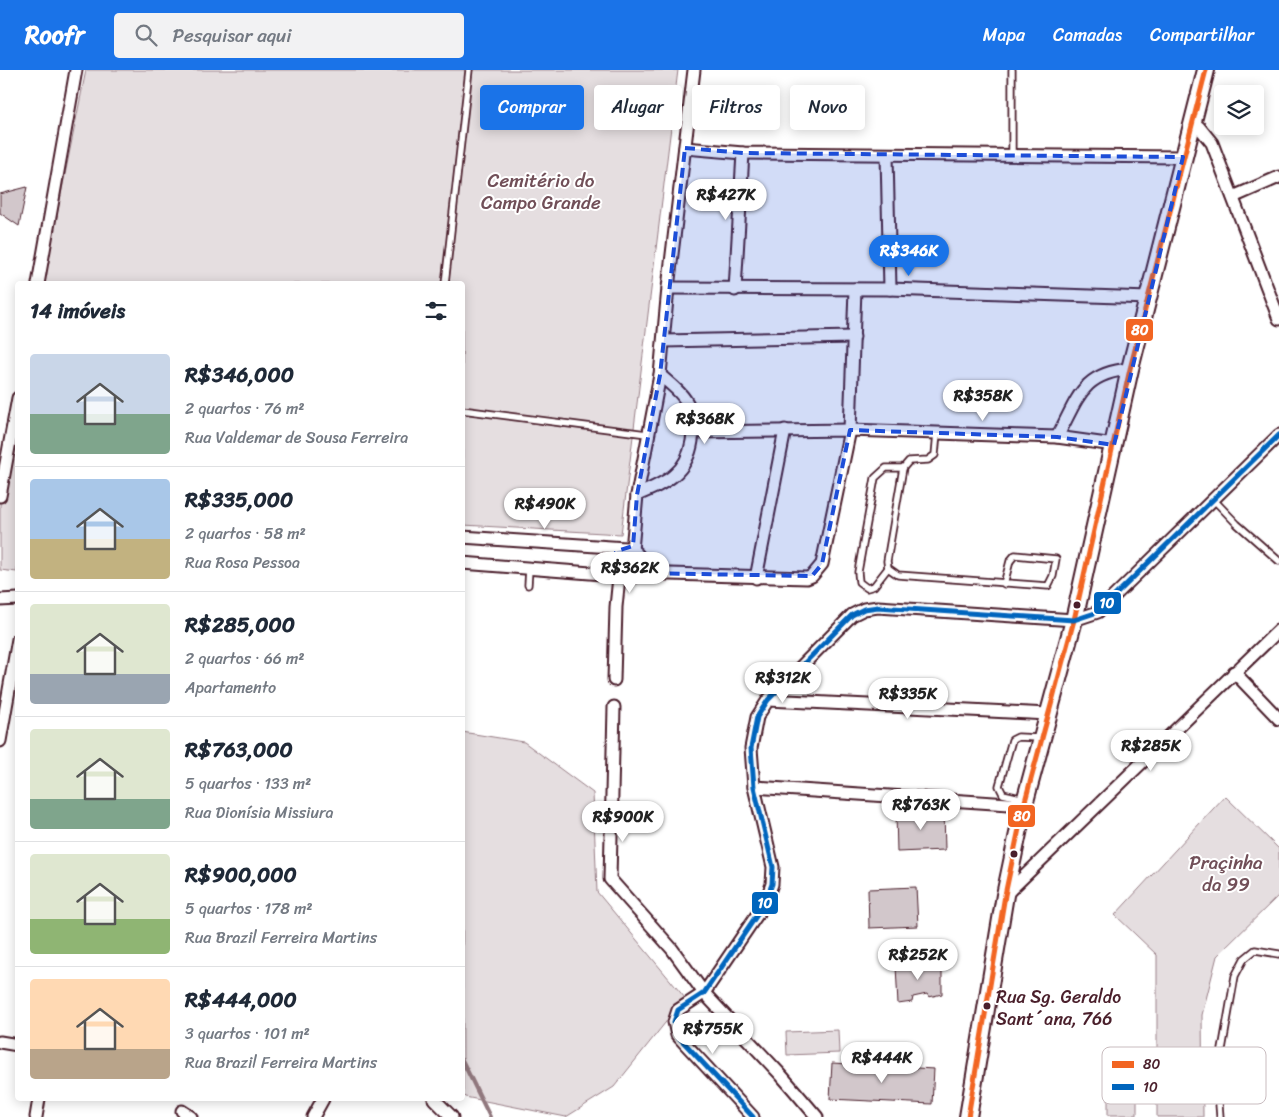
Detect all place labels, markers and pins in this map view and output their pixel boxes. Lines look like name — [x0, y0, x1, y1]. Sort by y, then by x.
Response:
pin: R$427K — [685, 178, 767, 221]
pin: R$346K — [868, 234, 950, 277]
pin: R$358K — [942, 380, 1024, 422]
pin: R$368K — [664, 402, 746, 445]
pin: R$490K — [504, 488, 586, 530]
pin: R$362K — [589, 552, 671, 594]
unlabelled marker — [1072, 600, 1082, 610]
pin: R$312K — [742, 662, 824, 704]
pin: R$335K — [867, 678, 949, 720]
pin: R$285K — [1110, 730, 1192, 772]
pin: R$763K — [880, 788, 962, 831]
pin: R$900K — [582, 800, 664, 843]
unlabelled marker — [1009, 849, 1019, 859]
pin: R$252K — [877, 938, 959, 981]
place label: Rua Sg. Geraldo Sant´ana, 766 — [996, 981, 1121, 1035]
marker: Rua Sg. Geraldo Sant´ana, 766 — [982, 1001, 992, 1011]
pin: R$755K — [672, 1012, 754, 1055]
pin: R$444K — [841, 1042, 923, 1084]

